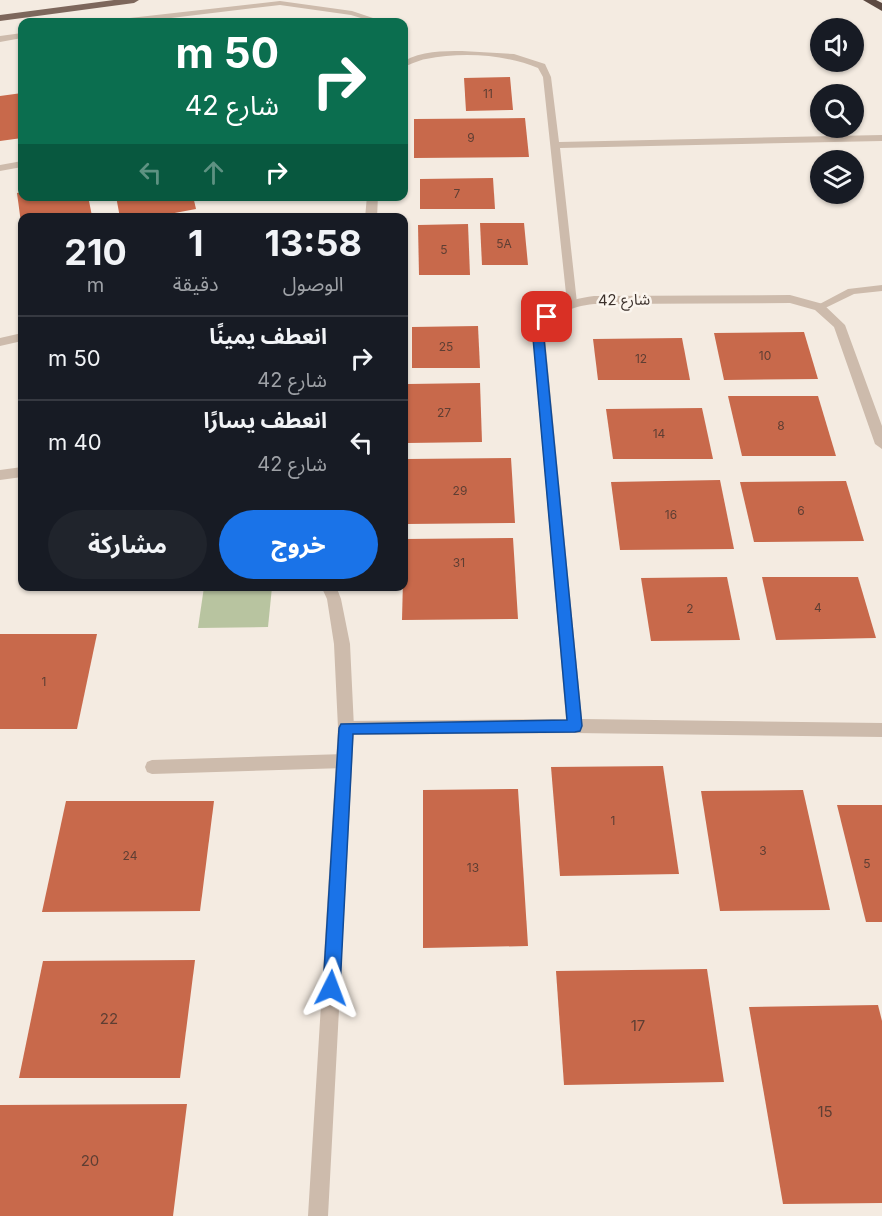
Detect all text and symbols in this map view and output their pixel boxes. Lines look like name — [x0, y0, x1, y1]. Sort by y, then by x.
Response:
map controls — [810, 18, 864, 204]
button: sound — [810, 18, 864, 72]
text: 50 m — [176, 27, 279, 78]
icon: right — [300, 42, 378, 120]
button: search — [810, 84, 864, 138]
house number: 11 — [483, 86, 493, 101]
text: شارع 42 — [185, 89, 279, 122]
house number: 9 — [467, 130, 475, 145]
button: layers — [810, 150, 864, 204]
icon: left — [134, 156, 167, 189]
icon: ahead — [197, 156, 230, 189]
icon: right — [260, 156, 293, 189]
house number: 7 — [454, 186, 461, 201]
text: 1 — [188, 221, 203, 265]
text: 13:58 — [265, 221, 362, 265]
text: 210 — [64, 230, 127, 274]
house number: 5A — [496, 236, 512, 251]
house number: 5 — [440, 242, 448, 257]
text: دقيقة — [173, 272, 218, 296]
text: الوصول — [283, 272, 344, 296]
text: m — [87, 273, 104, 297]
street label: شارع 42 — [598, 290, 651, 312]
pin — [521, 291, 572, 342]
icon: arrive — [530, 300, 563, 333]
text: انعطف يمينًا — [209, 323, 327, 349]
house number: 25 — [439, 339, 453, 354]
icon: right — [345, 342, 378, 375]
text: 50 m — [48, 345, 101, 371]
house number: 10 — [759, 348, 771, 363]
house number: 12 — [635, 351, 647, 366]
text: شارع 42 — [257, 368, 327, 392]
house number: 27 — [437, 405, 451, 420]
text: انعطف يسارًا — [204, 407, 327, 433]
house number: 8 — [777, 418, 785, 433]
icon: left — [345, 426, 378, 459]
house number: 14 — [653, 426, 666, 441]
text: 40 m — [48, 429, 102, 455]
text: شارع 42 — [257, 452, 327, 476]
house number: 29 — [453, 483, 467, 498]
house number: 6 — [797, 503, 805, 518]
house number: 16 — [665, 507, 677, 522]
button: مشاركة — [48, 510, 207, 579]
button: خروج — [219, 510, 378, 579]
house number: 31 — [453, 555, 465, 570]
house number: 4 — [814, 600, 822, 615]
house number: 2 — [686, 601, 694, 616]
house number: 1 — [42, 674, 46, 689]
house number: 1 — [611, 813, 615, 828]
house number: 3 — [759, 843, 767, 858]
house number: 24 — [123, 848, 138, 863]
house number: 5 — [863, 856, 871, 871]
house number: 13 — [467, 860, 479, 875]
position arrow — [299, 956, 363, 1020]
house number: 22 — [100, 1009, 118, 1028]
house number: 17 — [631, 1016, 645, 1035]
house number: 15 — [817, 1102, 833, 1121]
house number: 20 — [81, 1151, 99, 1170]

